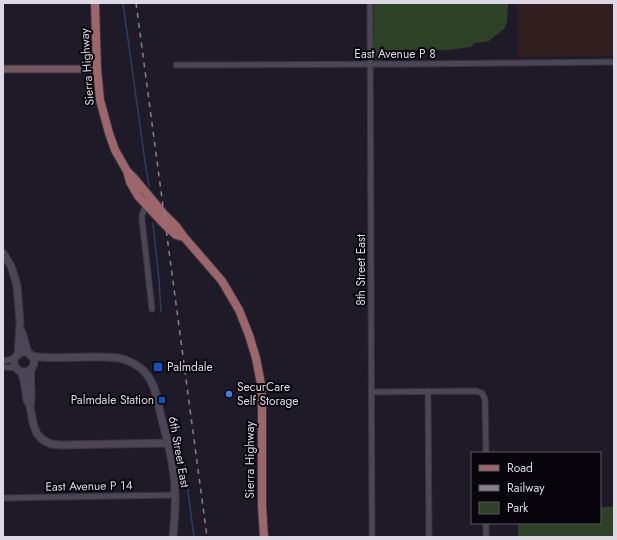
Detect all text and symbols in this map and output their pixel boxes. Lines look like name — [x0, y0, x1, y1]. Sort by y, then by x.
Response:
street label: Sierra Highway — [75, 27, 99, 106]
street label: East Avenue P 8 — [354, 45, 436, 63]
street label: 8th Street East — [352, 234, 370, 306]
place label: Palmdale — [167, 358, 213, 376]
marker: Palmdale — [152, 361, 164, 373]
place label: SecurCare Self Storage — [237, 378, 298, 410]
marker: SecurCare Self Storage — [224, 389, 234, 399]
place label: Palmdale Station — [71, 391, 154, 409]
marker: Palmdale Station — [157, 395, 167, 405]
street label: 6th Street East — [164, 415, 194, 489]
street label: Sierra Highway — [241, 421, 259, 499]
legend — [471, 452, 601, 524]
text: Road — [507, 459, 533, 477]
street label: East Avenue P 14 — [45, 476, 133, 496]
text: Railway — [507, 479, 545, 497]
text: Park — [507, 499, 529, 517]

